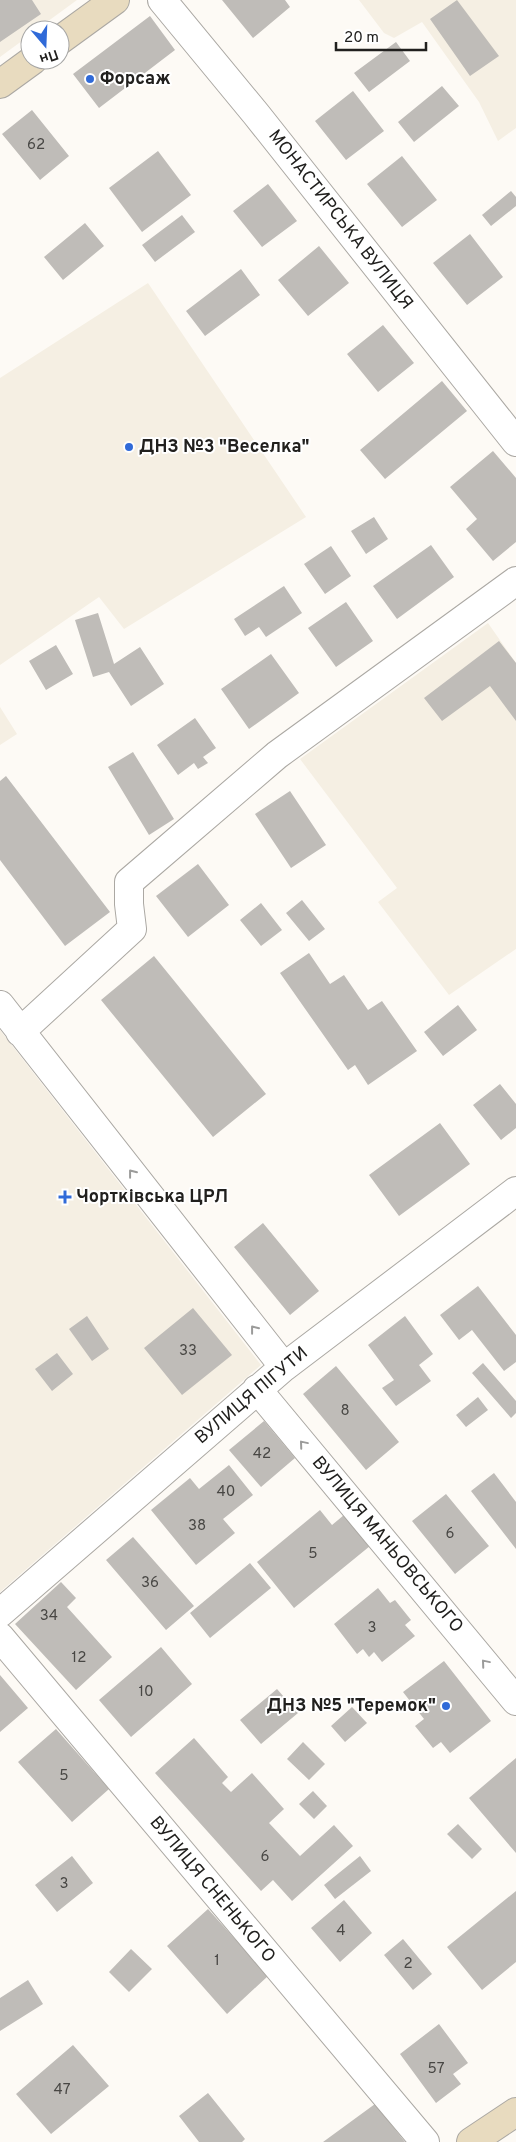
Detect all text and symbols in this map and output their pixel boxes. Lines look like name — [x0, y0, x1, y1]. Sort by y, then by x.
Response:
north arrow — [20, 20, 70, 70]
scale bar — [336, 20, 426, 52]
text: 20 m — [344, 29, 379, 48]
text: Пн — [37, 45, 60, 67]
place label: Форсаж — [100, 68, 171, 91]
marker: Форсаж — [84, 73, 96, 85]
street label: МОНАСТИРСЬКА ВУЛИЦЯ — [262, 125, 418, 315]
house number: 62 — [27, 136, 45, 155]
place label: ДНЗ №3 "Веселка" — [139, 436, 310, 459]
marker: ДНЗ №3 "Веселка" — [123, 441, 135, 453]
one-way arrow — [130, 1170, 138, 1179]
place label: Чортківська ЦРЛ — [76, 1186, 228, 1209]
marker: Чортківська ЦРЛ — [58, 1190, 72, 1204]
one-way arrow — [251, 1326, 259, 1335]
house number: 33 — [179, 1342, 197, 1361]
street label: ВУЛИЦЯ ПІГУТИ — [191, 1342, 313, 1450]
house number: 8 — [340, 1402, 350, 1421]
one-way arrow — [301, 1441, 309, 1450]
house number: 42 — [253, 1445, 271, 1464]
street label: ВУЛИЦЯ МАНЬОВСЬКОГО — [306, 1452, 468, 1638]
house number: 40 — [217, 1483, 235, 1502]
house number: 38 — [188, 1517, 206, 1536]
house number: 6 — [446, 1525, 455, 1544]
house number: 5 — [308, 1545, 318, 1564]
house number: 36 — [141, 1574, 159, 1593]
house number: 34 — [40, 1607, 58, 1626]
house number: 3 — [367, 1619, 377, 1638]
house number: 12 — [72, 1649, 86, 1668]
one-way arrow — [482, 1660, 491, 1669]
house number: 10 — [138, 1683, 154, 1702]
place label: ДНЗ №5 "Теремок" — [267, 1695, 436, 1718]
marker: ДНЗ №5 "Теремок" — [440, 1700, 452, 1712]
house number: 5 — [59, 1767, 69, 1786]
street label: ВУЛИЦЯ СНЕНЬКОГО — [144, 1812, 280, 1968]
house number: 6 — [261, 1848, 270, 1867]
house number: 3 — [59, 1875, 69, 1894]
house number: 4 — [336, 1922, 346, 1941]
house number: 1 — [214, 1952, 220, 1971]
house number: 2 — [403, 1955, 413, 1974]
house number: 57 — [428, 2060, 445, 2079]
house number: 47 — [54, 2081, 71, 2100]

